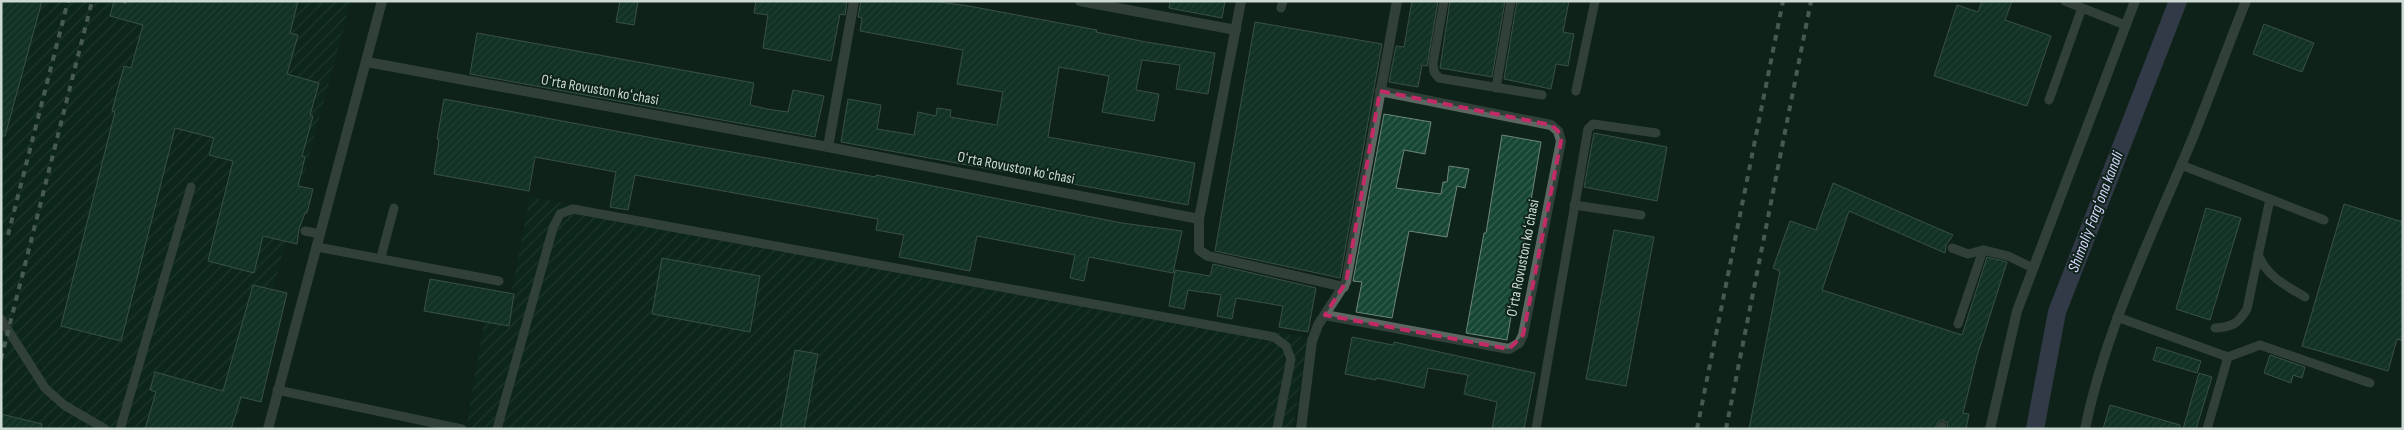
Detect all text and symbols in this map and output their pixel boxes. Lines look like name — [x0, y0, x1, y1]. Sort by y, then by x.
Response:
street label: Oʻrta Rovuston koʻchasi — [540, 70, 660, 110]
street label: Oʻrta Rovuston koʻchasi — [956, 147, 1076, 189]
water label: Shimoliy Fargʻona kanali — [2064, 148, 2128, 275]
street label: Oʻrta Rovuston koʻchasi — [1502, 198, 1544, 318]

